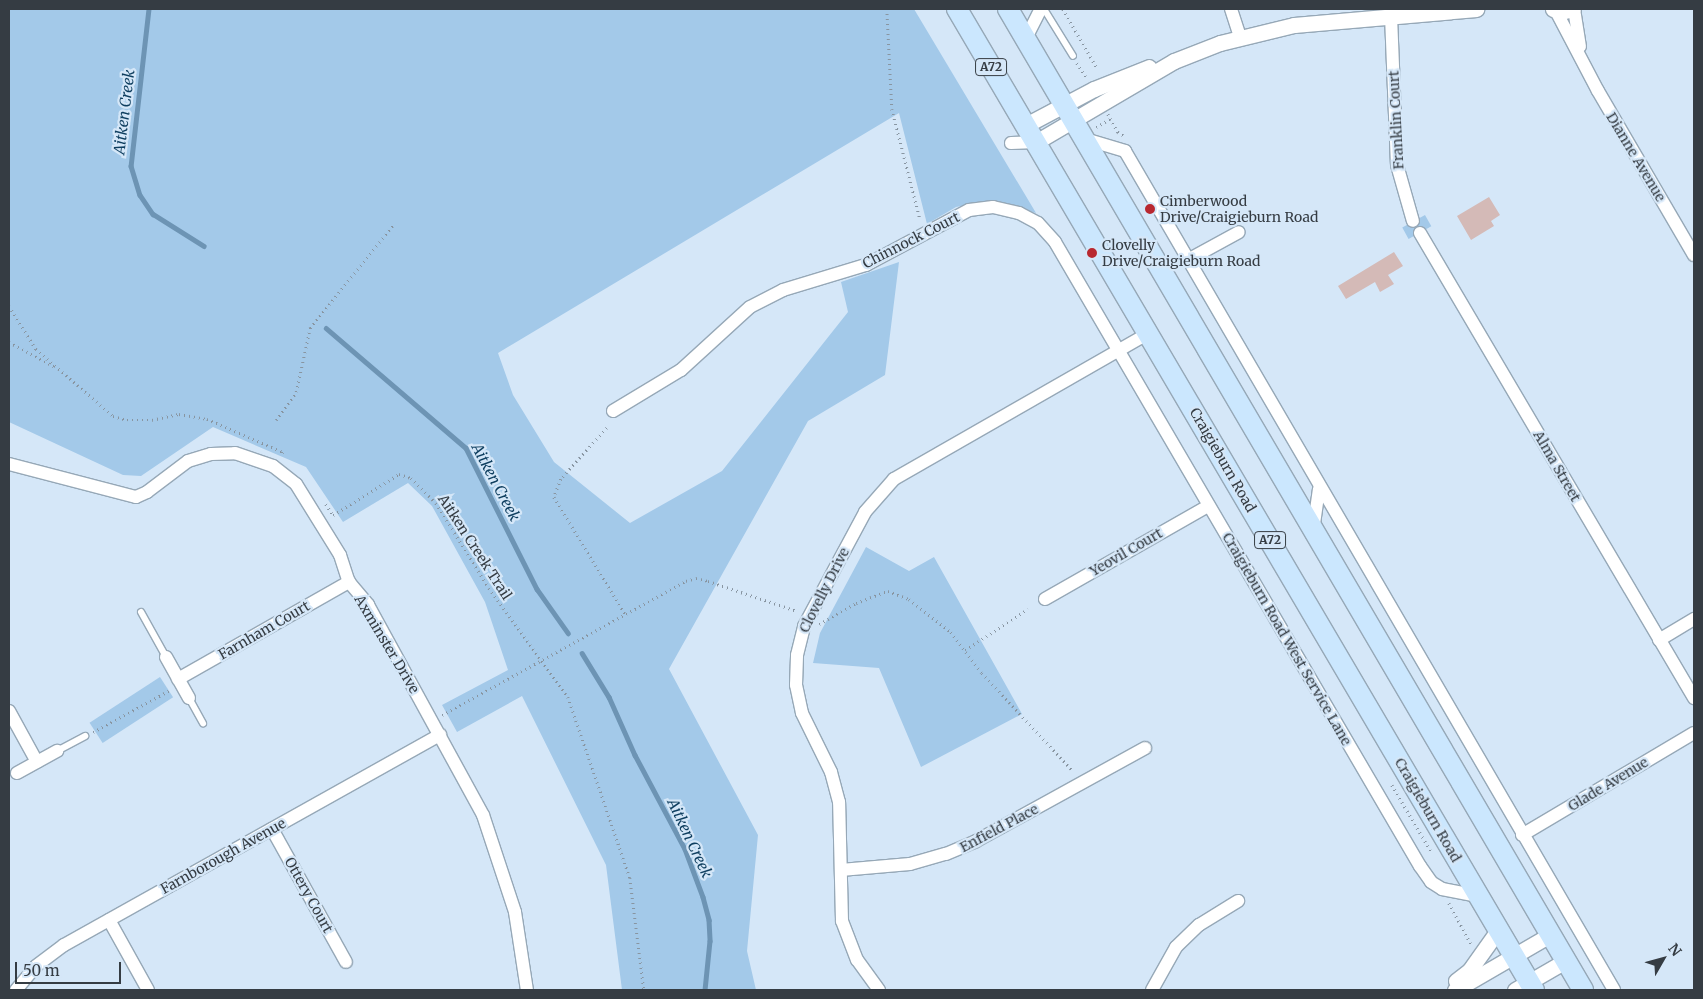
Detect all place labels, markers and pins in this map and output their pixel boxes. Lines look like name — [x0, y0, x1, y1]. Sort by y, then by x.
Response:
place label: Cimberwood Drive/Craigieburn Road — [1160, 193, 1318, 226]
marker: Cimberwood Drive/Craigieburn Road — [1144, 203, 1156, 215]
place label: Clovelly Drive/Craigieburn Road — [1102, 237, 1260, 270]
marker: Clovelly Drive/Craigieburn Road — [1086, 247, 1098, 259]

